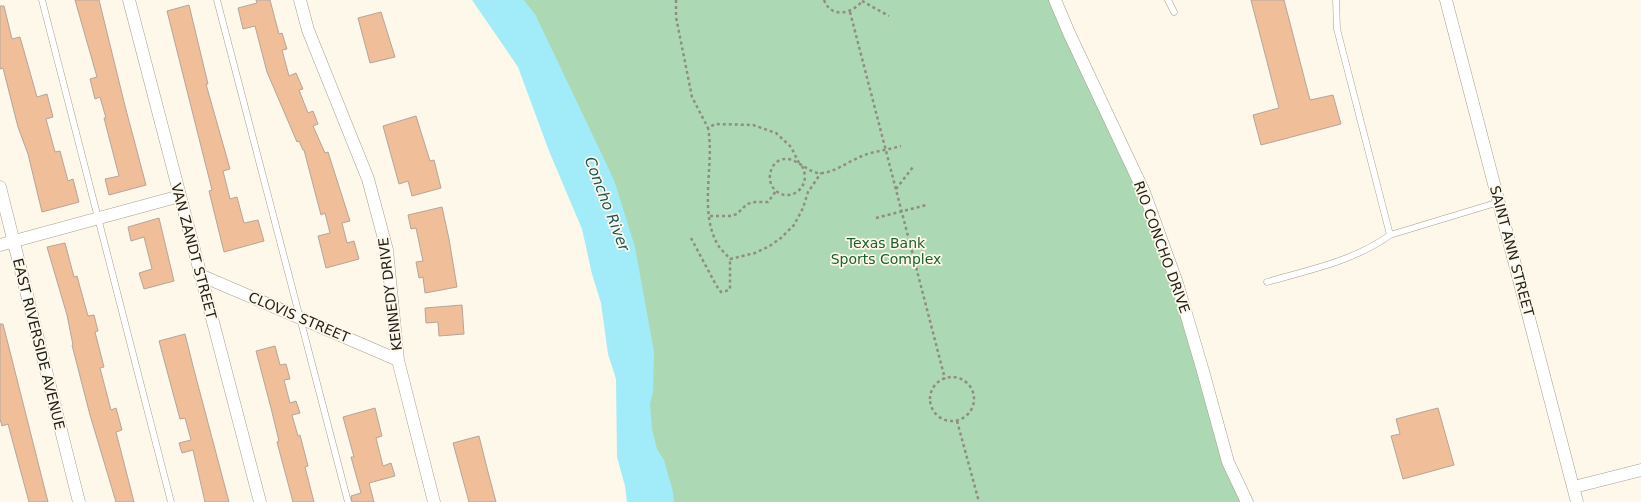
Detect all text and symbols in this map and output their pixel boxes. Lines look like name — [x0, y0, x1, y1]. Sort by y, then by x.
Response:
water label: Concho River — [581, 154, 634, 255]
street label: RIO CONCHO DRIVE — [1131, 179, 1193, 315]
street label: VAN ZANDT STREET — [168, 181, 220, 321]
street label: SAINT ANN STREET — [1487, 184, 1537, 319]
park label: Texas Bank Sports Complex — [831, 235, 941, 267]
street label: KENNEDY DRIVE — [375, 236, 405, 352]
street label: EAST RIVERSIDE AVENUE — [10, 257, 68, 431]
street label: CLOVIS STREET — [246, 288, 352, 346]

